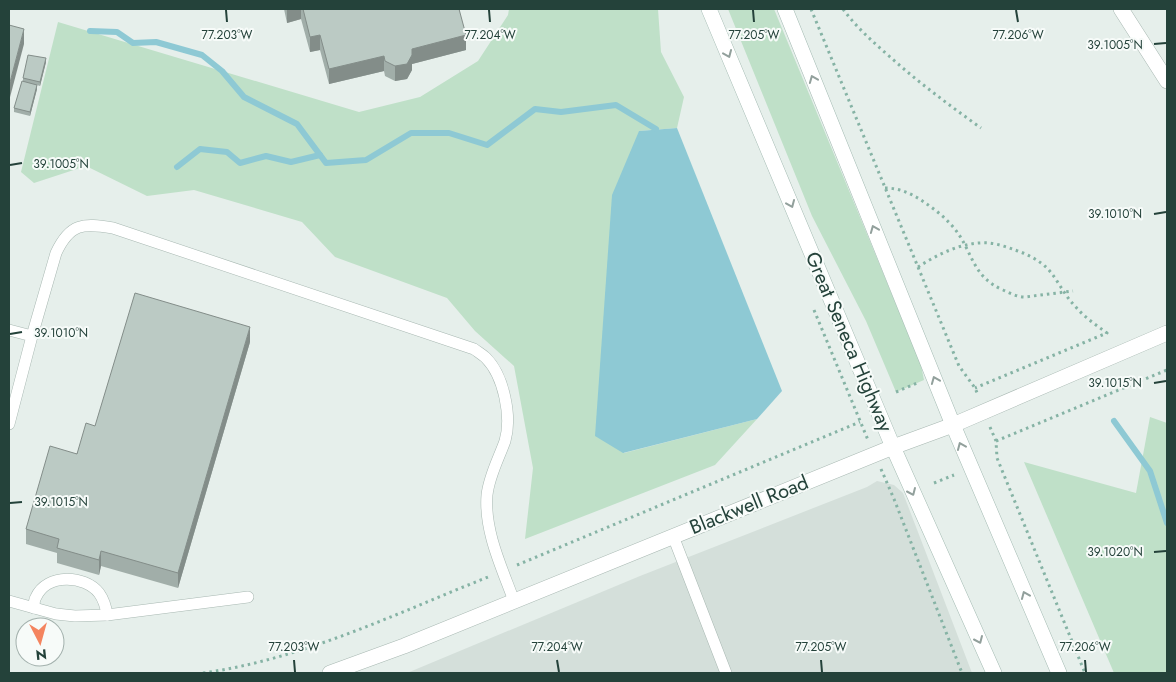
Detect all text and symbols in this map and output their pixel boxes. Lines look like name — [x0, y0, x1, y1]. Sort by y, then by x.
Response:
text: 77.203°W — [202, 26, 253, 44]
text: 77.204°W — [464, 26, 516, 44]
text: 77.205°W — [728, 26, 780, 44]
text: 77.206°W — [992, 26, 1044, 44]
text: 39.1005°N — [1087, 36, 1143, 54]
one-way arrow — [721, 49, 732, 58]
one-way arrow — [809, 75, 820, 84]
text: 39.1005°N — [33, 155, 89, 173]
one-way arrow — [784, 199, 795, 208]
text: 39.1010°N — [1088, 205, 1142, 223]
one-way arrow — [870, 225, 880, 234]
street label: Great Seneca Highway — [798, 247, 900, 437]
text: 39.1010°N — [34, 324, 88, 342]
text: 39.1015°N — [1088, 374, 1142, 392]
one-way arrow — [930, 376, 941, 385]
one-way arrow — [957, 442, 968, 451]
street label: Blackwell Road — [685, 468, 813, 542]
one-way arrow — [906, 487, 917, 496]
text: 39.1015°N — [34, 493, 88, 511]
text: 39.1020°N — [1087, 543, 1143, 561]
one-way arrow — [1021, 591, 1032, 600]
north arrow — [15, 617, 65, 667]
one-way arrow — [973, 635, 984, 644]
text: 77.203°W — [269, 638, 320, 656]
text: 77.204°W — [531, 638, 583, 656]
text: 77.205°W — [795, 638, 847, 656]
text: 77.206°W — [1059, 638, 1111, 656]
text: N — [35, 644, 48, 665]

